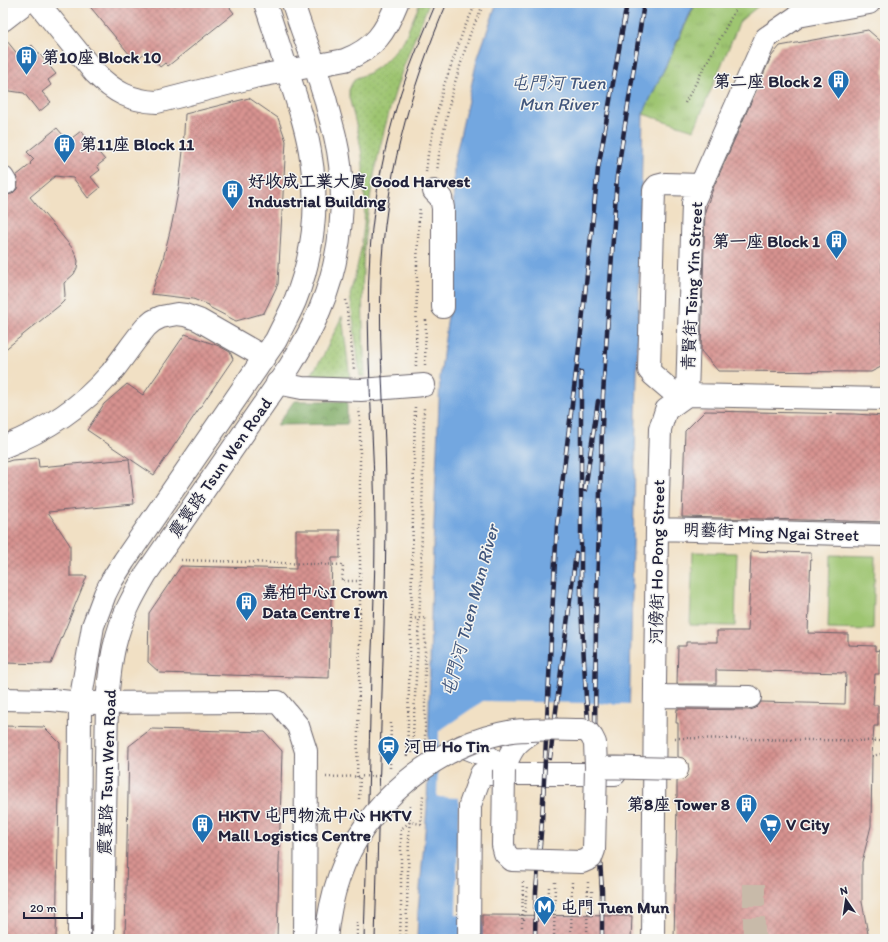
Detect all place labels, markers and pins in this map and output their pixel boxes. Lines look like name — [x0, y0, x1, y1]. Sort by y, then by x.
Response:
building icon: 第10座 Block 10 — [14, 44, 40, 77]
place label: 第10座 Block 10 — [42, 47, 161, 67]
building icon: 第二座 Block 2 — [825, 68, 851, 101]
place label: 第二座 Block 2 — [713, 71, 822, 91]
building icon: 第11座 Block 11 — [52, 131, 78, 164]
place label: 第11座 Block 11 — [80, 134, 194, 154]
place label: 好收成工業大廈 Good Harvest Industrial Building — [248, 171, 471, 212]
building icon: 好收成工業大廈 Good Harvest Industrial Building — [219, 178, 245, 211]
building icon: 第一座 Block 1 — [823, 228, 849, 261]
place label: 第一座 Block 1 — [712, 231, 820, 251]
place label: 嘉柏中心I Crown Data Centre I — [262, 582, 388, 622]
building icon: 嘉柏中心I Crown Data Centre I — [233, 589, 259, 622]
station icon: 河田 Ho Tin — [376, 733, 402, 766]
place label: 河田 Ho Tin — [404, 736, 490, 756]
building icon: 第8座 Tower 8 — [733, 791, 759, 824]
place label: 第8座 Tower 8 — [627, 794, 731, 814]
place label: HKTV 屯門物流中心 HKTV Mall Logistics Centre — [218, 805, 413, 846]
supermarket icon: V City — [758, 811, 784, 844]
building icon: HKTV 屯門物流中心 HKTV Mall Logistics Centre — [190, 812, 216, 845]
place label: V City — [786, 814, 831, 835]
metro station icon: 屯門 Tuen Mun — [531, 894, 557, 927]
place label: 屯門 Tuen Mun — [560, 897, 670, 917]

